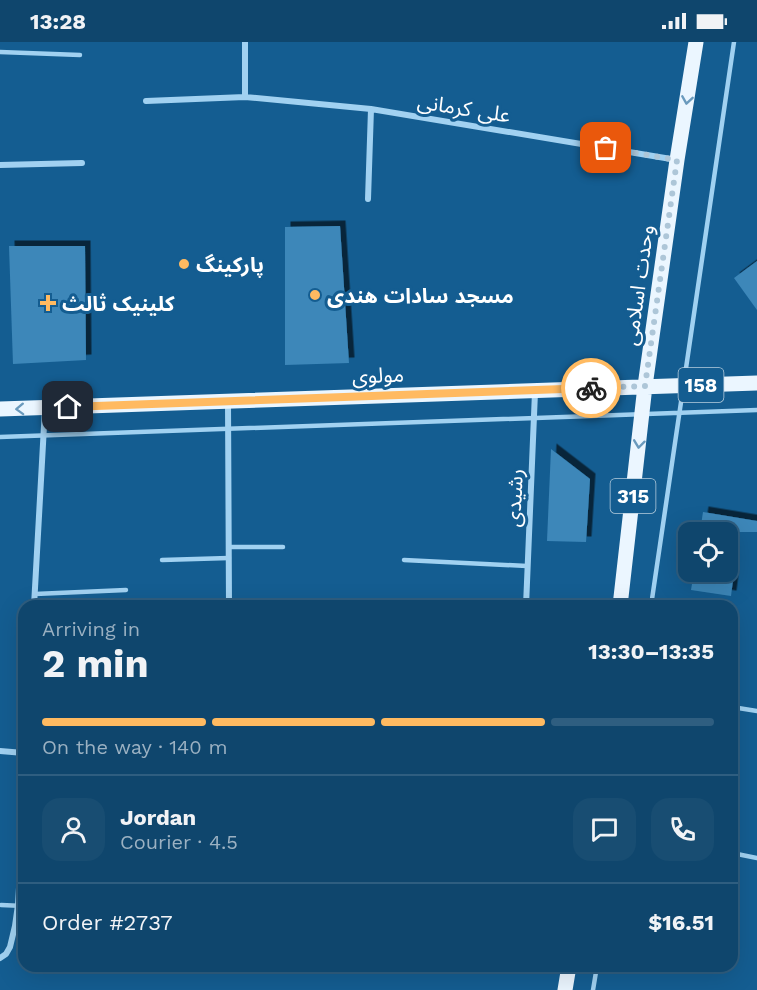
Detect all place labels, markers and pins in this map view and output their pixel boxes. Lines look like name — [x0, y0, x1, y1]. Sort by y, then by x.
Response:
pin — [580, 122, 631, 173]
place label: پارکینگ — [196, 252, 264, 278]
marker: پارکینگ — [177, 257, 191, 271]
place label: مسجد سادات هندی — [327, 283, 514, 308]
marker: مسجد سادات هندی — [308, 288, 322, 302]
place label: کلینیک ثالث — [62, 291, 175, 316]
marker: کلینیک ثالث — [39, 294, 57, 312]
pin — [42, 381, 93, 432]

